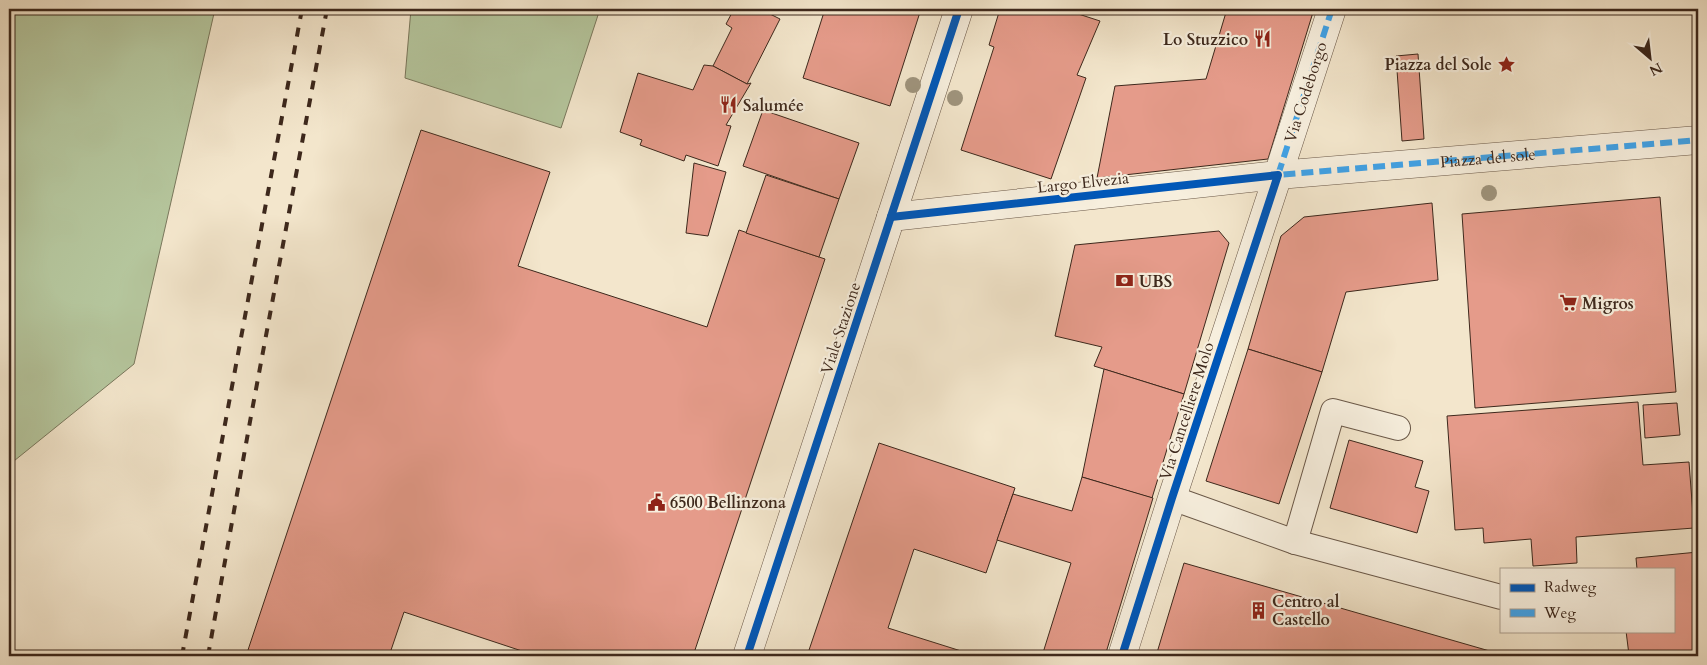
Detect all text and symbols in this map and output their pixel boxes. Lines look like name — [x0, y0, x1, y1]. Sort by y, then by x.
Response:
place label: Lo Stuzzico — [1163, 29, 1248, 51]
restaurant icon: Lo Stuzzico — [1252, 29, 1272, 49]
north arrow — [1624, 32, 1674, 82]
street label: Via Codeborgo — [1279, 39, 1333, 146]
place label: Piazza del Sole — [1385, 54, 1492, 76]
place icon: Piazza del Sole — [1496, 54, 1516, 74]
text: N — [1646, 58, 1666, 80]
restaurant icon: Salumée — [719, 95, 739, 115]
place label: Salumée — [743, 95, 804, 117]
street label: Piazza del sole — [1439, 144, 1537, 173]
street label: Largo Elvezia — [1036, 167, 1130, 199]
bank icon: UBS — [1115, 271, 1135, 291]
place label: UBS — [1139, 271, 1172, 293]
street label: Viale Stazione — [816, 280, 866, 377]
supermarket icon: Migros — [1558, 293, 1578, 313]
place label: Migros — [1582, 293, 1634, 315]
street label: Via Cancelliere Molo — [1154, 339, 1220, 483]
public building icon: 6500 Bellinzona — [646, 492, 666, 512]
place label: 6500 Bellinzona — [670, 492, 786, 514]
legend — [1500, 568, 1674, 632]
text: Radweg — [1544, 577, 1597, 597]
place label: Centro al Castello — [1272, 591, 1340, 631]
building icon: Centro al Castello — [1248, 600, 1268, 620]
text: Weg — [1543, 603, 1576, 623]

